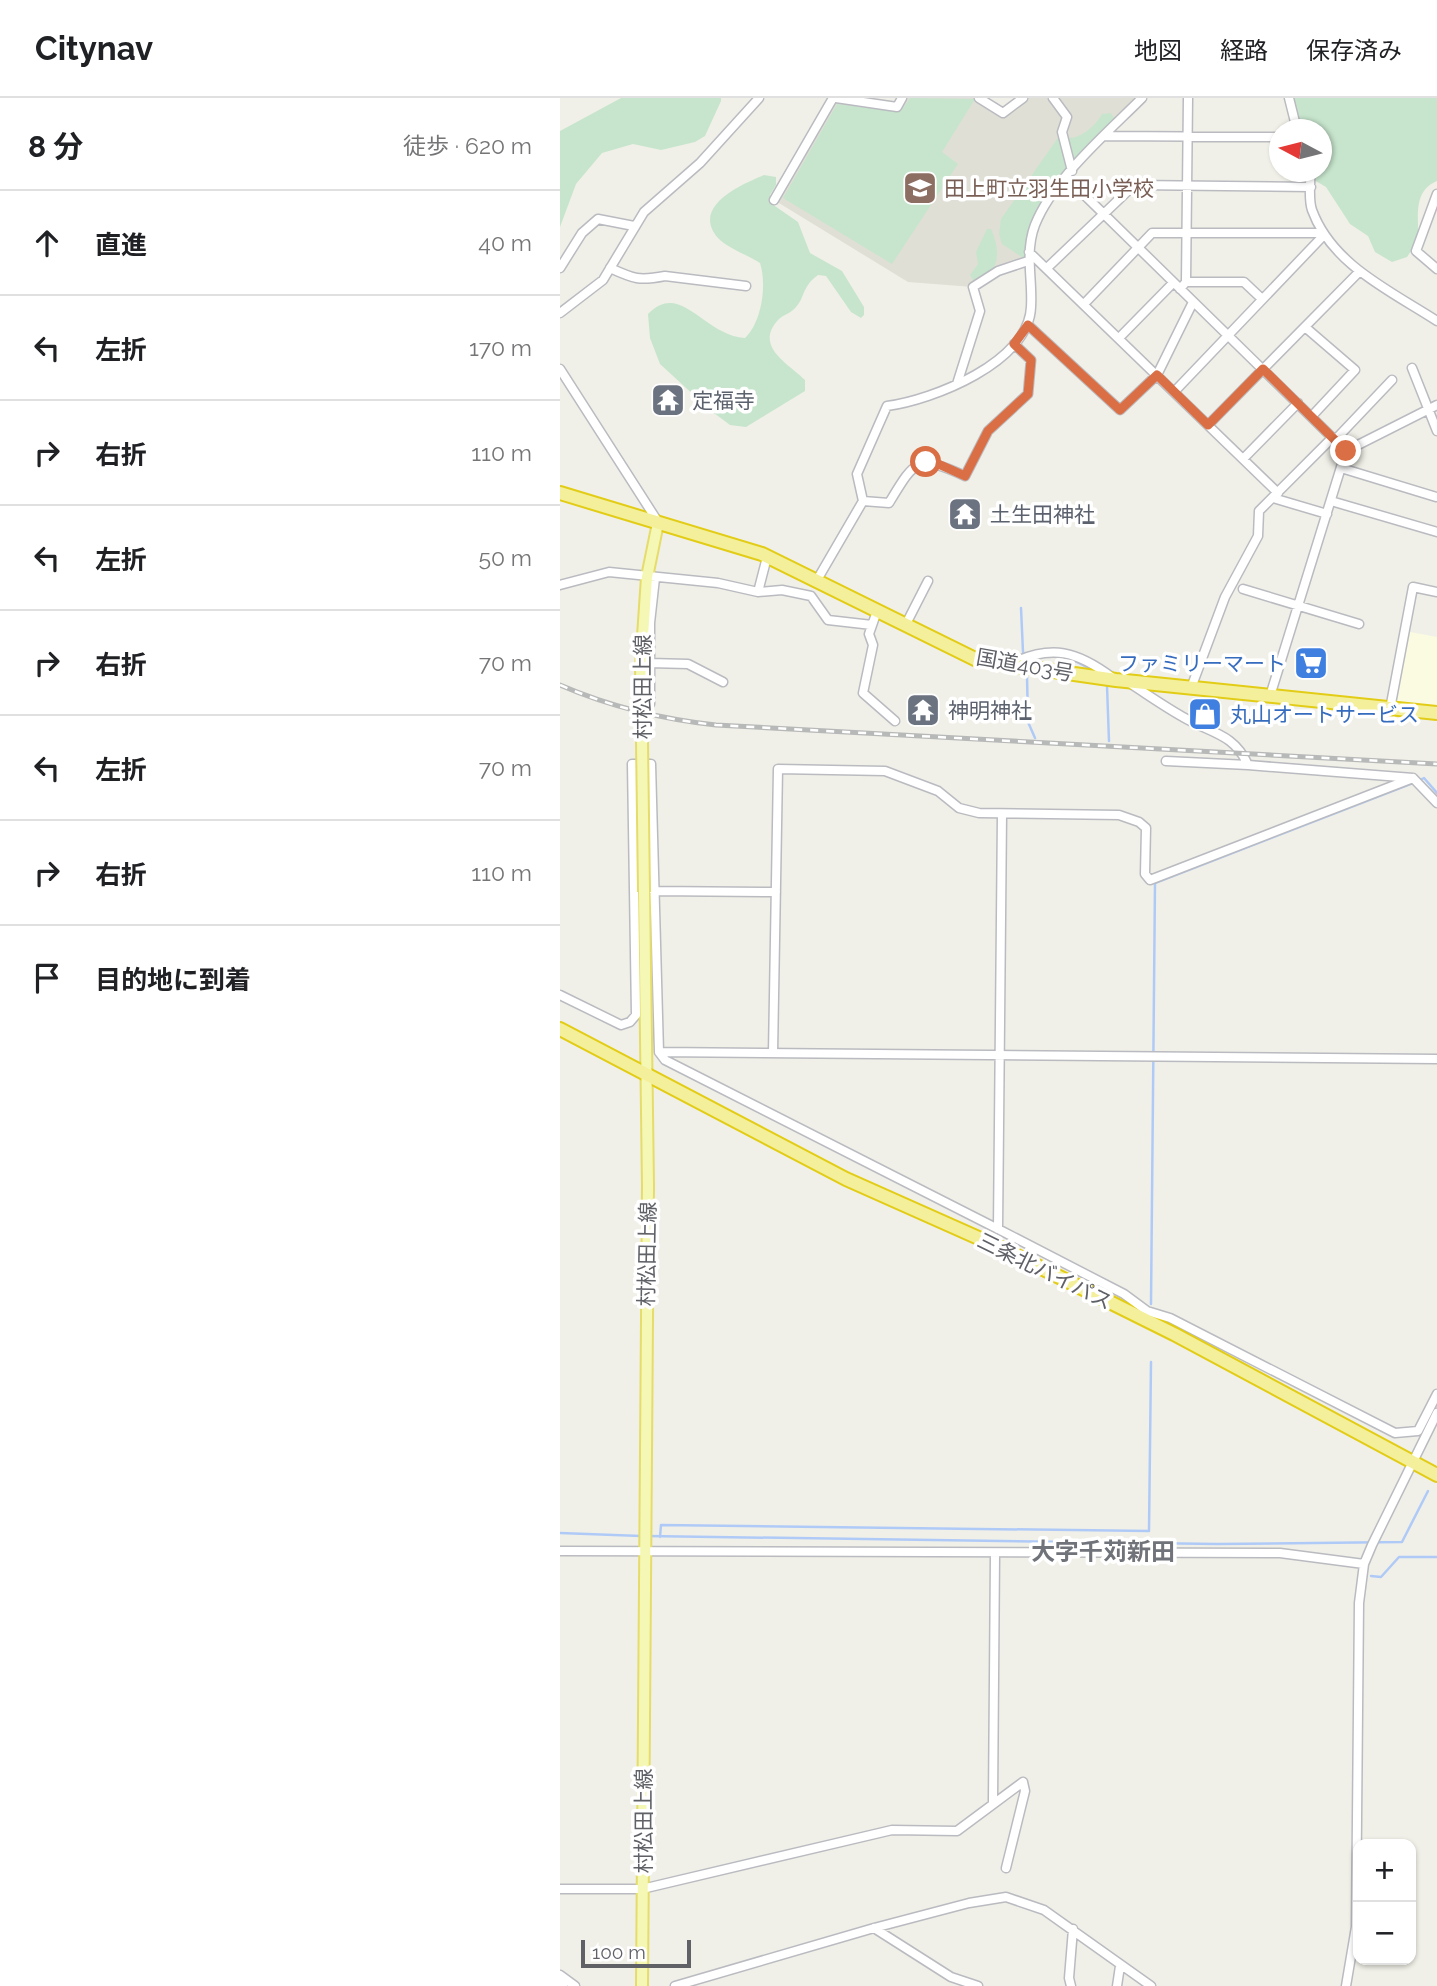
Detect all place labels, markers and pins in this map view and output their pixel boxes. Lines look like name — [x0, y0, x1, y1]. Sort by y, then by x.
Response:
school or university icon: 田上町立羽生田小学校 — [901, 169, 939, 207]
place label: 田上町立羽生田小学校 — [944, 176, 1154, 201]
temple icon: 定福寺 — [649, 381, 687, 419]
place label: 定福寺 — [692, 388, 755, 413]
temple icon: 土生田神社 — [946, 495, 984, 533]
place label: 土生田神社 — [990, 502, 1095, 527]
supermarket icon: ファミリーマート — [1292, 644, 1330, 682]
place label: ファミリーマート — [1118, 651, 1286, 676]
temple icon: 神明神社 — [904, 691, 942, 729]
shop icon: 丸山オートサービス — [1186, 695, 1224, 733]
place label: 神明神社 — [948, 698, 1032, 723]
place label: 丸山オートサービス — [1230, 702, 1419, 727]

